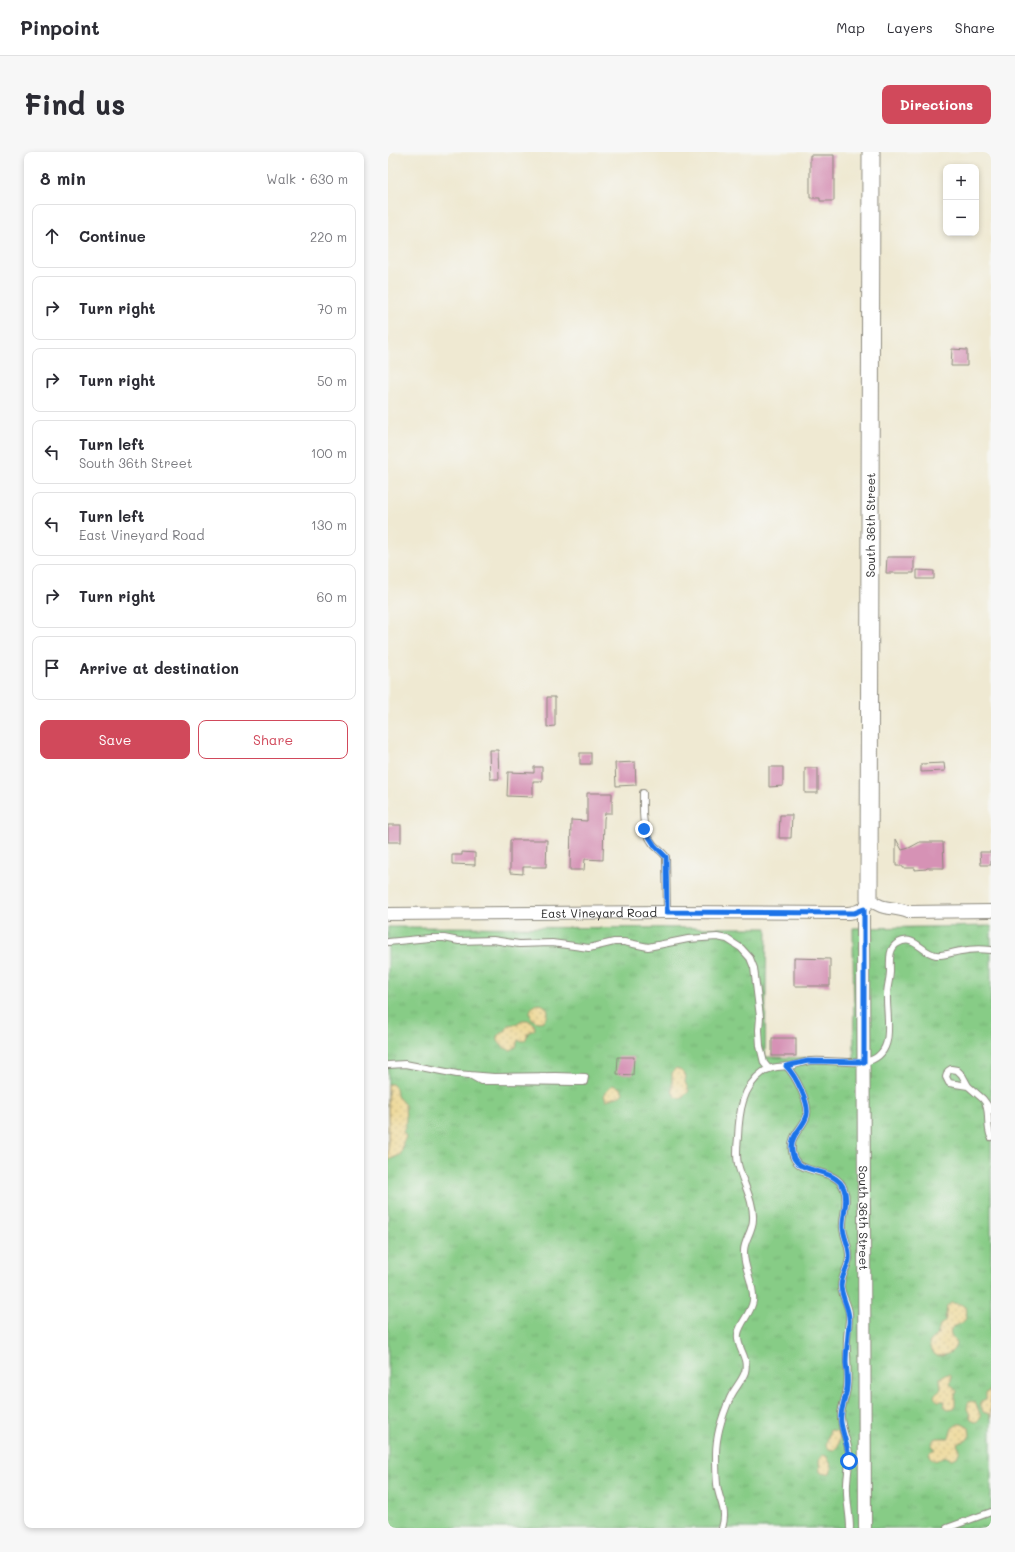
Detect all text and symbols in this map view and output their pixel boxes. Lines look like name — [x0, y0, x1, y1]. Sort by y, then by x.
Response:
text: Pinpoint — [20, 15, 100, 40]
text: Map — [836, 18, 865, 37]
text: Layers — [887, 18, 933, 37]
text: Share — [955, 18, 995, 37]
button: Directions — [882, 85, 991, 124]
text: Find us — [24, 86, 125, 122]
map controls — [943, 164, 979, 236]
button: + — [943, 164, 979, 200]
text: 8 min — [40, 167, 86, 189]
text: Walk · 630 m — [266, 170, 348, 187]
button: − — [943, 200, 979, 236]
icon: ahead — [41, 225, 63, 247]
text: Continue — [79, 226, 146, 246]
text: 220 m — [310, 228, 347, 245]
icon: right — [41, 297, 63, 319]
text: Turn right — [79, 298, 156, 318]
text: 70 m — [317, 300, 347, 317]
icon: right — [41, 369, 63, 391]
text: Turn right — [79, 370, 156, 390]
text: 50 m — [317, 372, 347, 389]
text: Turn left — [79, 434, 144, 454]
icon: left — [41, 441, 63, 463]
text: 100 m — [311, 444, 347, 461]
text: South 36th Street — [79, 454, 192, 471]
street label: South 36th Street — [862, 473, 878, 577]
text: Turn left — [79, 506, 144, 526]
icon: left — [41, 513, 63, 535]
text: 130 m — [311, 516, 347, 533]
text: East Vineyard Road — [79, 526, 205, 543]
icon: right — [41, 585, 63, 607]
text: Turn right — [79, 586, 156, 606]
text: 60 m — [317, 588, 347, 605]
icon: arrive — [41, 657, 63, 679]
text: Arrive at destination — [79, 658, 239, 678]
button: Save — [40, 720, 190, 759]
button: Share — [198, 720, 348, 759]
route end — [635, 820, 653, 838]
street label: East Vineyard Road — [541, 904, 657, 921]
street label: South 36th Street — [856, 1166, 872, 1270]
route start — [840, 1452, 858, 1470]

